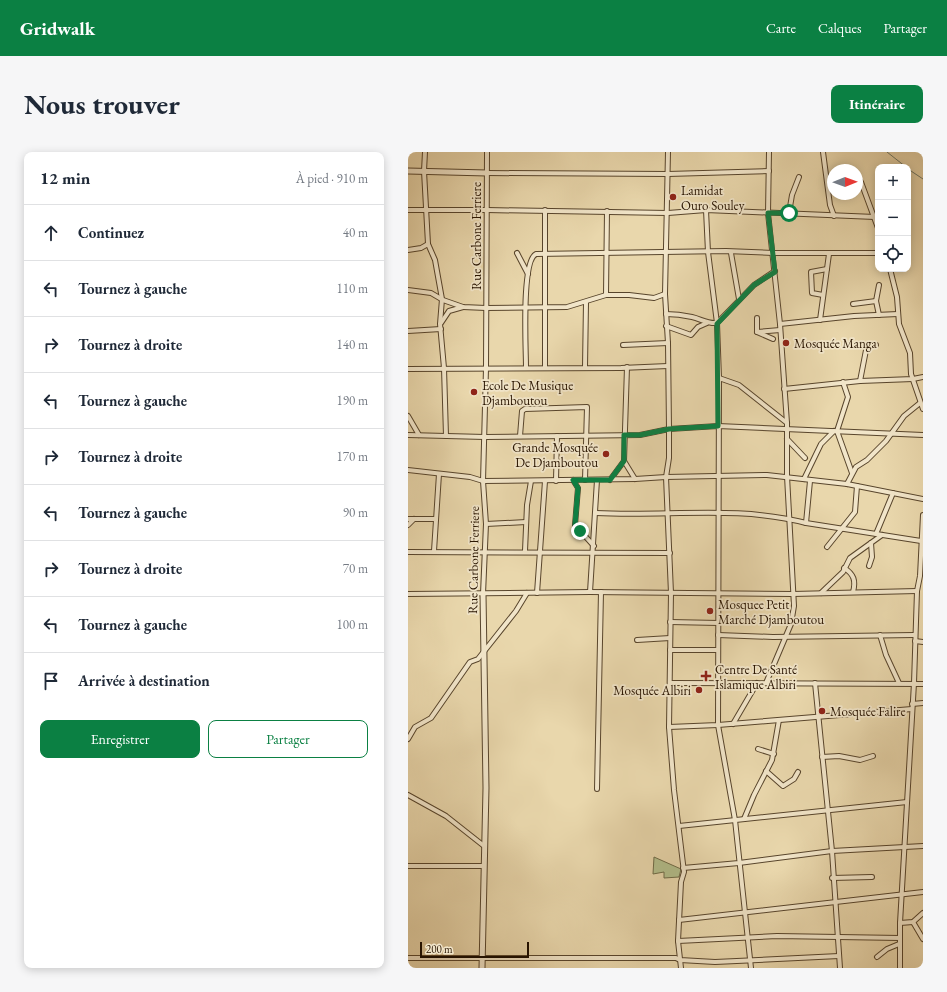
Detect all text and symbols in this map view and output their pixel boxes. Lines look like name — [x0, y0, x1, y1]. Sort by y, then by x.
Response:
text: Gridwalk — [20, 16, 95, 41]
text: Carte — [766, 19, 796, 37]
text: Calques — [818, 19, 862, 37]
text: Partager — [884, 19, 927, 37]
button: Itinéraire — [831, 85, 923, 123]
text: Nous trouver — [24, 86, 180, 122]
north arrow — [827, 164, 863, 200]
map controls — [875, 164, 911, 272]
button: + — [875, 164, 911, 200]
text: 12 min — [40, 167, 90, 189]
text: À pied · 910 m — [296, 170, 368, 187]
street label: Rue Carbone Ferriere — [468, 182, 485, 290]
place label: Lamidat Ouro Souley — [681, 182, 745, 214]
marker: Lamidat Ouro Souley — [668, 192, 678, 202]
button: − — [875, 200, 911, 236]
route start — [780, 204, 798, 222]
icon: ahead — [40, 222, 62, 244]
text: Continuez — [78, 223, 144, 242]
text: 40 m — [343, 224, 368, 241]
button: locate — [875, 236, 911, 272]
icon: left — [40, 278, 62, 300]
text: Tournez à gauche — [78, 279, 187, 298]
text: 110 m — [337, 280, 368, 297]
icon: right — [40, 334, 62, 356]
text: Tournez à droite — [78, 335, 182, 354]
place label: Mosquée Manga — [794, 335, 877, 352]
text: 140 m — [337, 336, 368, 353]
marker: Mosquée Manga — [781, 338, 791, 348]
place label: Ecole De Musique Djamboutou — [482, 377, 573, 409]
marker: Ecole De Musique Djamboutou — [469, 387, 479, 397]
icon: left — [40, 390, 62, 412]
text: Tournez à gauche — [78, 391, 187, 410]
text: 190 m — [337, 392, 368, 409]
place label: Grande Mosquée De Djamboutou — [512, 439, 598, 471]
icon: right — [40, 446, 62, 468]
text: Tournez à droite — [78, 447, 182, 466]
text: 170 m — [337, 448, 368, 465]
marker: Grande Mosquée De Djamboutou — [601, 449, 611, 459]
icon: left — [40, 502, 62, 524]
text: Tournez à gauche — [78, 503, 187, 522]
text: 90 m — [343, 504, 368, 521]
street label: Rue Carbone Ferriere — [464, 506, 483, 614]
route end — [571, 522, 589, 540]
icon: right — [40, 558, 62, 580]
text: Tournez à droite — [78, 559, 182, 578]
text: 70 m — [343, 560, 368, 577]
place label: Mosquee Petit Marché Djamboutou — [718, 596, 824, 628]
marker: Mosquee Petit Marché Djamboutou — [705, 606, 715, 616]
icon: left — [40, 614, 62, 636]
text: Tournez à gauche — [78, 615, 187, 634]
text: 100 m — [337, 616, 368, 633]
place label: Centre De Santé Islamique Albiri — [715, 661, 797, 693]
icon: arrive — [40, 670, 62, 692]
marker: Centre De Santé Islamique Albiri — [700, 670, 712, 682]
text: Arrivée à destination — [78, 671, 210, 690]
place label: Mosquée Albiri — [613, 682, 691, 699]
marker: Mosquée Albiri — [694, 685, 704, 695]
place label: Mosquée Falire — [830, 703, 906, 720]
marker: Mosquée Falire — [817, 706, 827, 716]
button: Enregistrer — [40, 720, 200, 758]
button: Partager — [208, 720, 368, 758]
scale bar — [420, 940, 529, 959]
text: 200 m — [426, 942, 453, 956]

